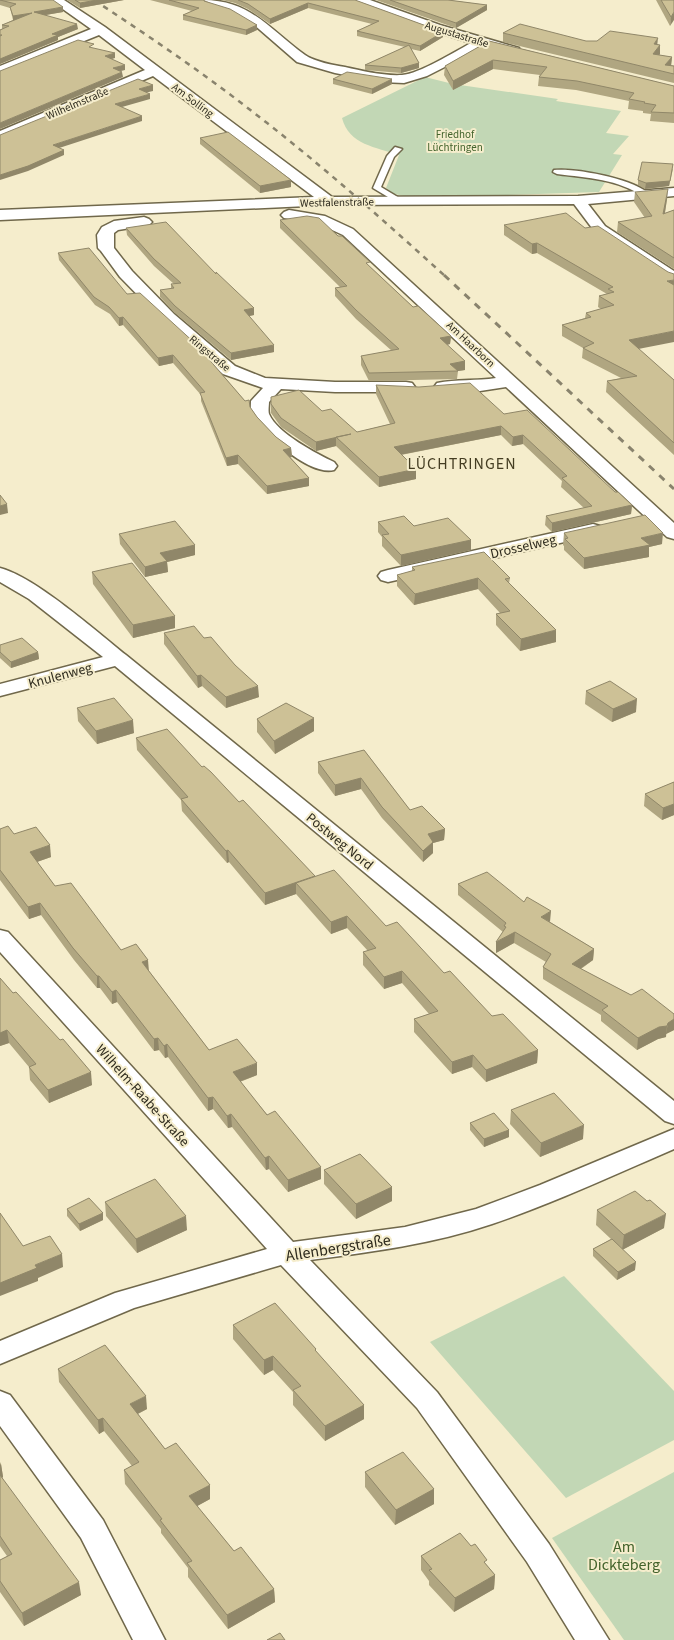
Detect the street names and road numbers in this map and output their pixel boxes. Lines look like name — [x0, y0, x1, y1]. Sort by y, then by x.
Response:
street label: Augustastraße — [423, 18, 491, 51]
street label: Am Solling — [169, 80, 217, 121]
street label: Wilhelmstraße — [44, 83, 111, 123]
street label: Westfalenstraße — [300, 194, 375, 211]
street label: Am Haarborn — [443, 318, 498, 371]
street label: Ringstraße — [186, 332, 234, 375]
street label: Drosselweg — [488, 530, 558, 564]
street label: Knulenweg — [26, 658, 94, 694]
street label: Postweg Nord — [301, 808, 377, 875]
street label: Wilhelm-Raabe-Straße — [91, 1040, 194, 1151]
street label: Allenbergstraße — [284, 1229, 392, 1267]

